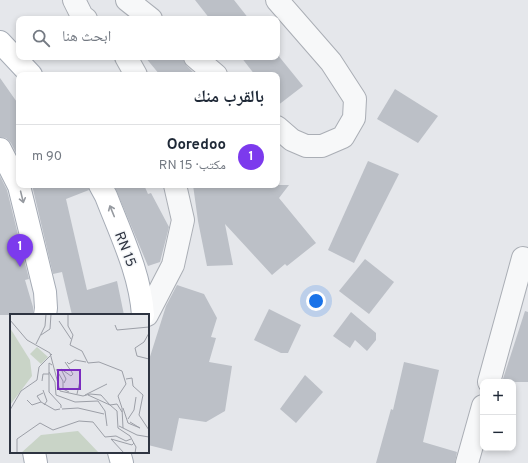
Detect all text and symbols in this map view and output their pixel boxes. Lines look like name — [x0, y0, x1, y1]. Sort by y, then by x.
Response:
search box — [16, 16, 280, 60]
icon: search — [30, 27, 52, 49]
text: ابحث هنا — [62, 28, 111, 47]
text: بالقرب منك — [193, 87, 264, 109]
text: Ooredoo — [167, 136, 226, 155]
text: 90 m — [32, 149, 62, 165]
text: 1 — [248, 149, 254, 165]
text: مكتب · RN 15 — [159, 158, 226, 174]
one-way arrow — [18, 190, 26, 203]
one-way arrow — [107, 206, 115, 218]
street label: RN 15 — [110, 229, 139, 270]
pin: 1 — [7, 234, 33, 267]
your location — [306, 291, 326, 311]
inset map — [10, 314, 149, 453]
map controls — [480, 379, 516, 451]
button: + — [480, 379, 516, 415]
button: − — [480, 415, 516, 451]

